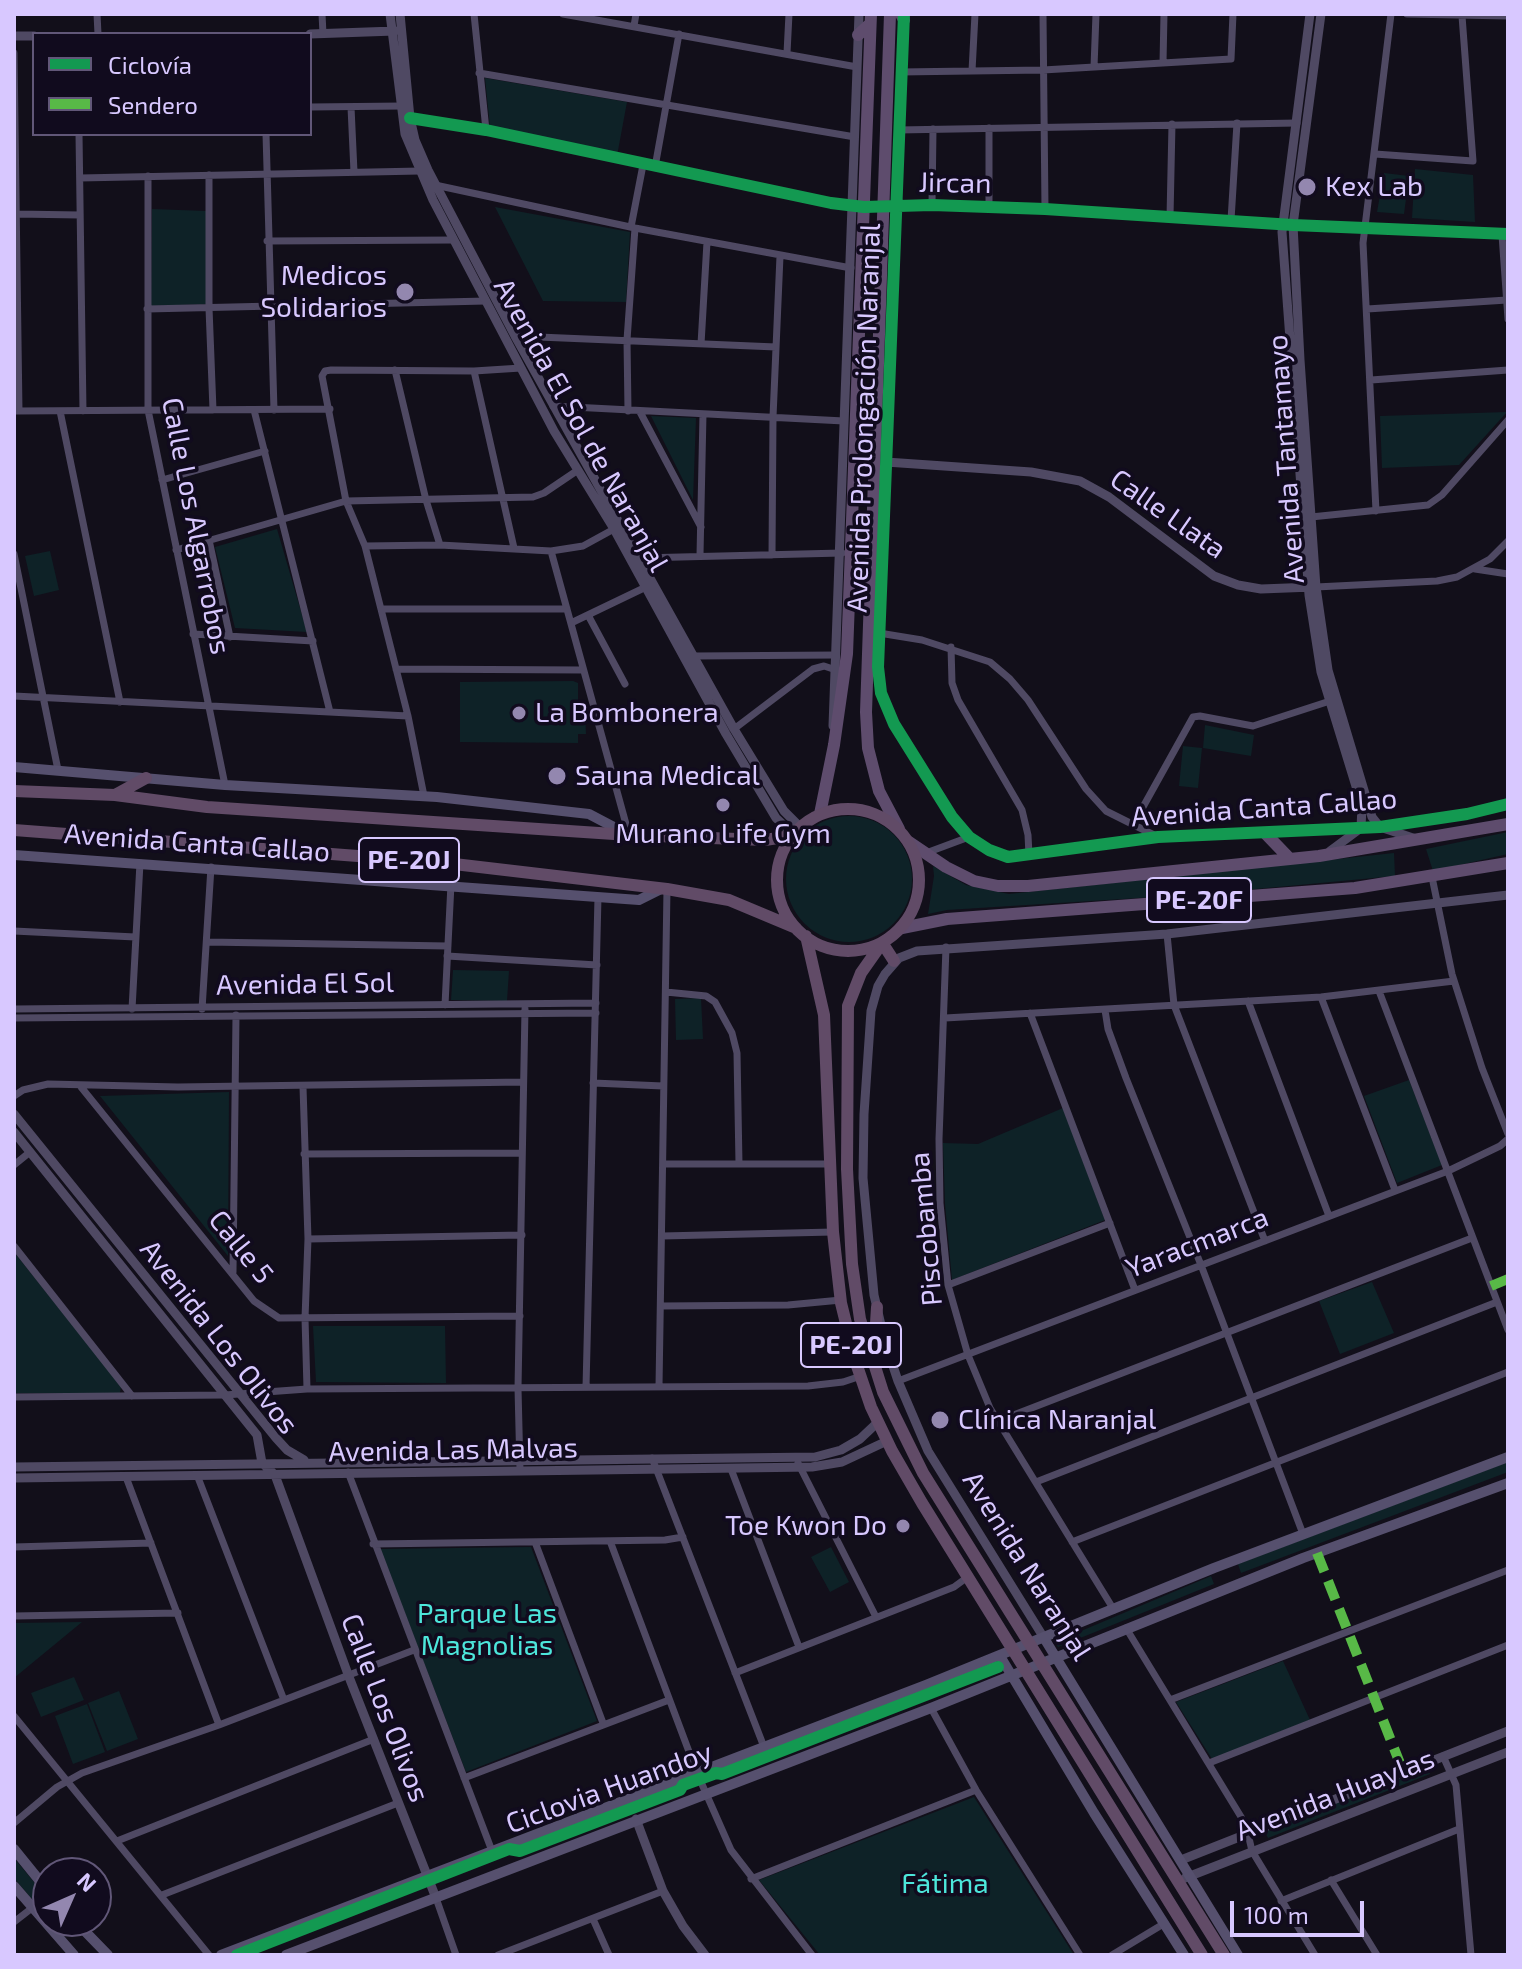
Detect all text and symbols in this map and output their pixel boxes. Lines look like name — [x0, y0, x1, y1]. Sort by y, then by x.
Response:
legend — [32, 32, 312, 136]
text: Ciclovía — [108, 50, 192, 79]
text: Sendero — [108, 90, 198, 119]
street label: Jircan — [918, 166, 992, 200]
place label: Kex Lab — [1325, 170, 1423, 204]
marker: Kex Lab — [1296, 176, 1318, 198]
street label: Avenida Prolongación Naranjal — [840, 223, 888, 613]
place label: Medicos Solidarios — [260, 259, 387, 325]
street label: Avenida El Sol de Naranjal — [486, 273, 676, 577]
marker: Medicos Solidarios — [394, 281, 416, 303]
street label: Avenida Tantamayo — [1261, 334, 1311, 584]
street label: Calle Los Algarrobos — [155, 395, 237, 657]
street label: Calle Llata — [1104, 462, 1232, 566]
place label: La Bombonera — [535, 696, 719, 730]
marker: La Bombonera — [510, 704, 528, 722]
place label: Sauna Medical — [575, 759, 760, 793]
marker: Sauna Medical — [546, 765, 568, 787]
street label: Avenida Canta Callao — [1130, 782, 1398, 834]
marker: Murano Life Gym — [714, 796, 732, 814]
street label: Avenida Canta Callao — [63, 817, 331, 869]
place label: Murano Life Gym — [615, 817, 831, 851]
road number: PE-20J — [359, 838, 459, 882]
road number: PE-20F — [1147, 878, 1251, 922]
street label: Avenida El Sol — [216, 966, 394, 1002]
street label: Piscobamba — [903, 1151, 949, 1307]
street label: Yaracmarca — [1121, 1200, 1273, 1286]
street label: Calle 5 — [201, 1204, 281, 1290]
street label: Avenida Los Olivos — [133, 1233, 305, 1441]
road number: PE-20J — [801, 1323, 901, 1367]
place label: Clínica Naranjal — [958, 1403, 1156, 1437]
marker: Clínica Naranjal — [929, 1409, 951, 1431]
street label: Avenida Las Malvas — [328, 1431, 578, 1469]
street label: Avenida Naranjal — [955, 1465, 1099, 1667]
place label: Toe Kwon Do — [725, 1509, 887, 1543]
marker: Toe Kwon Do — [894, 1517, 912, 1535]
park label: Parque Las Magnolias — [417, 1597, 557, 1663]
street label: Calle Los Olivos — [334, 1609, 436, 1807]
street label: Ciclovia Huandoy — [501, 1735, 717, 1841]
street label: Avenida Huaylas — [1231, 1742, 1439, 1848]
north arrow — [32, 1857, 112, 1937]
text: N — [73, 1867, 102, 1896]
park label: Fátima — [901, 1867, 989, 1901]
scale bar — [1234, 1885, 1368, 1935]
text: 100 m — [1244, 1900, 1309, 1929]

